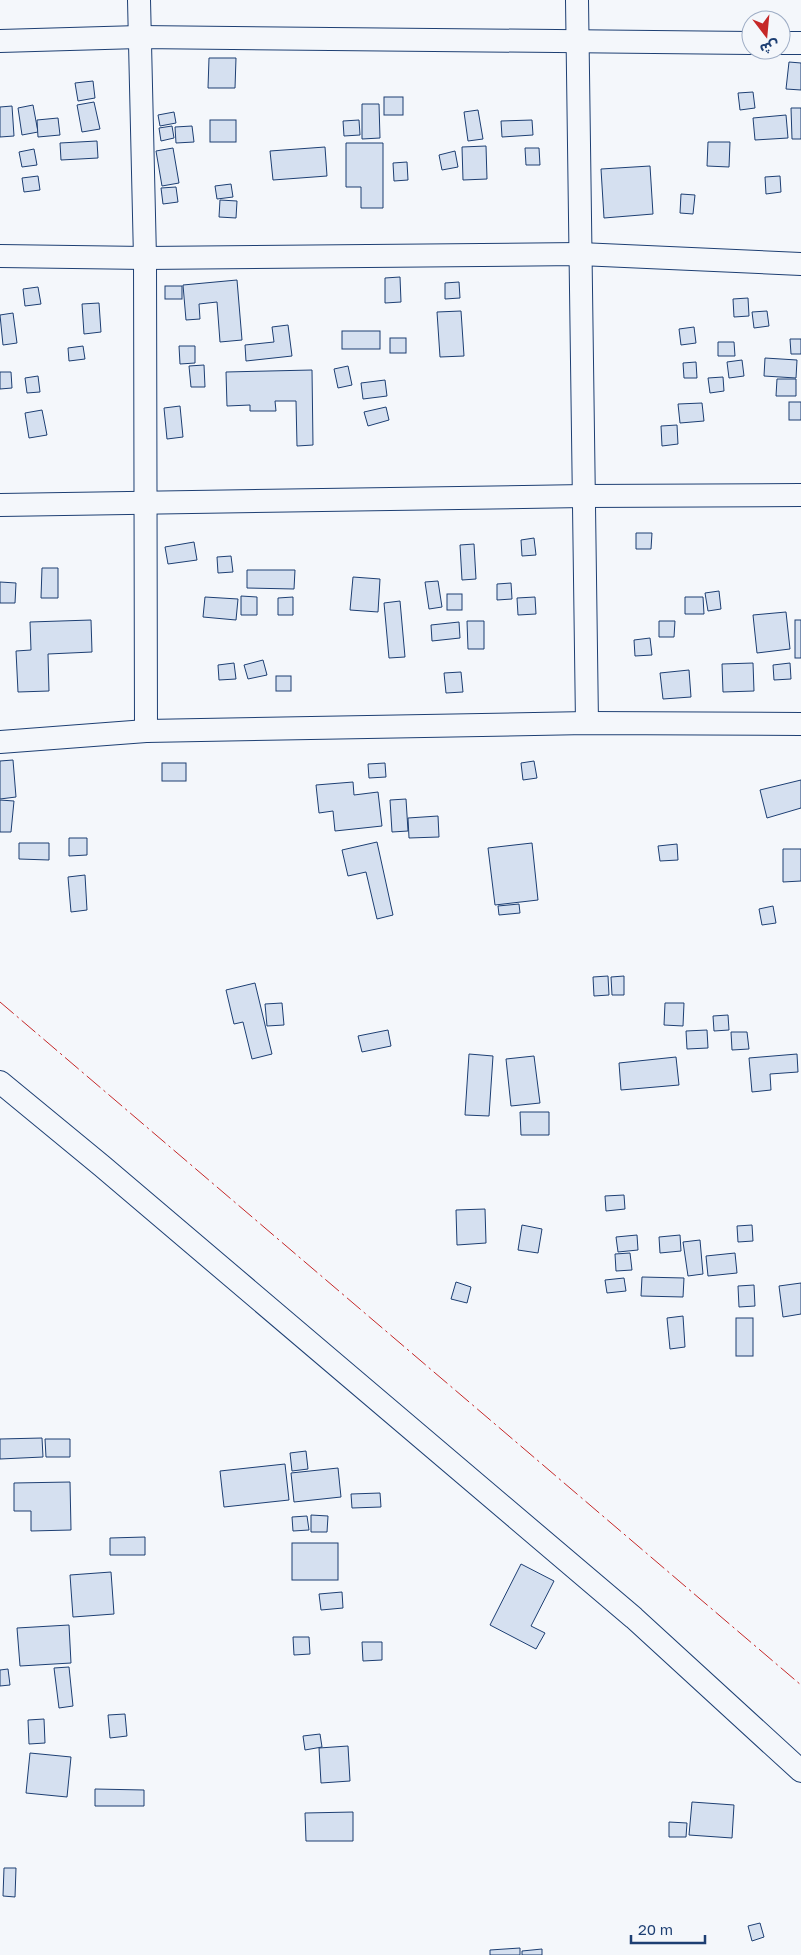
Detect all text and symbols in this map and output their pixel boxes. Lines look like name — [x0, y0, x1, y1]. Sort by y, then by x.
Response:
north arrow — [741, 10, 791, 60]
text: ش — [758, 37, 781, 59]
scale bar — [631, 1912, 705, 1944]
text: 20 m — [638, 1920, 673, 1938]

